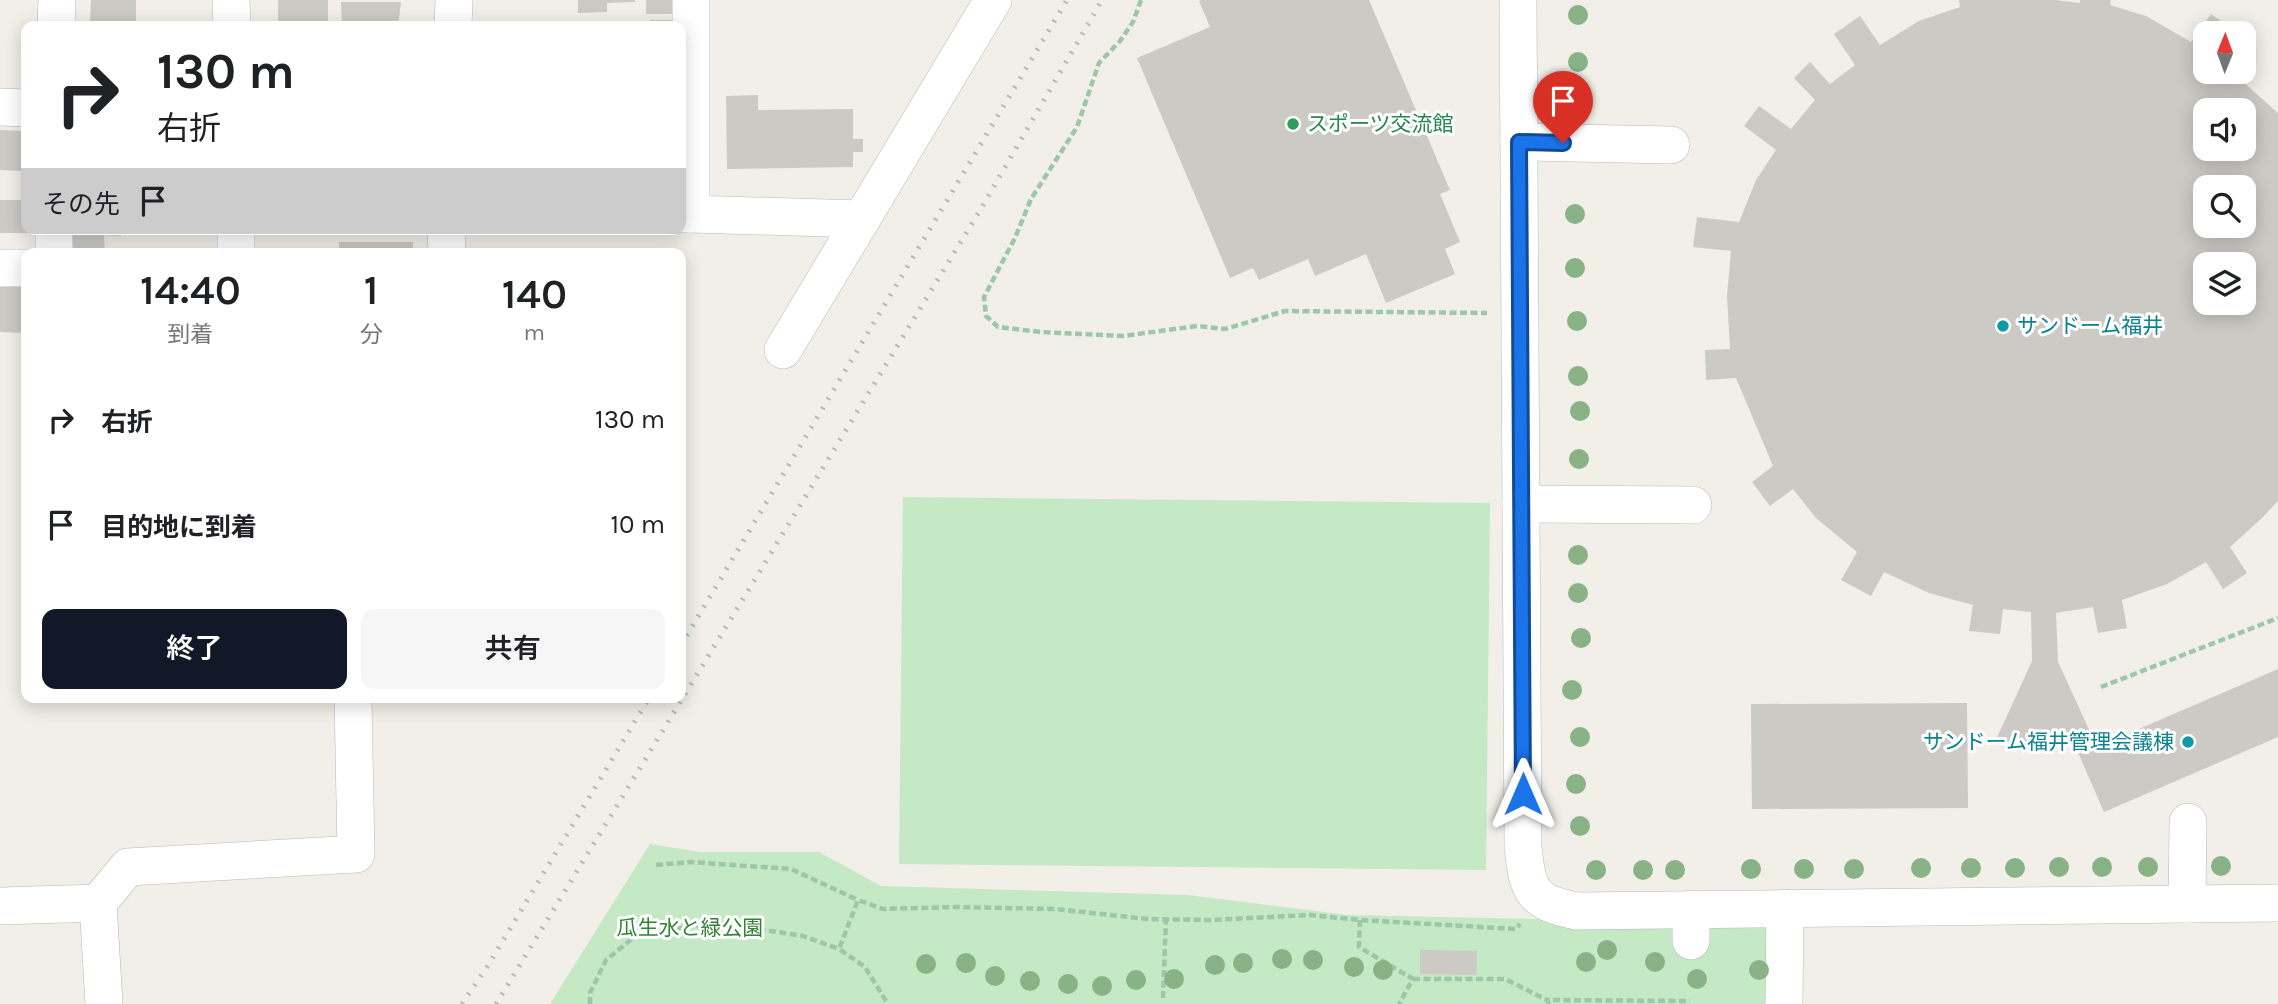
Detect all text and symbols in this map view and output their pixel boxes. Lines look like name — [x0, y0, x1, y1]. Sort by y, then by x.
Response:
north arrow — [2193, 21, 2256, 84]
map controls — [2193, 21, 2256, 315]
text: 130 m — [157, 43, 295, 100]
icon: right — [42, 49, 133, 140]
pin — [1533, 71, 1593, 143]
icon: arrive — [1544, 82, 1582, 120]
button: sound — [2193, 98, 2256, 161]
text: 右折 — [157, 110, 221, 147]
place label: スポーツ交流館 — [1307, 112, 1454, 136]
marker: スポーツ交流館 — [1285, 116, 1301, 132]
button: search — [2193, 175, 2256, 238]
icon: arrive — [134, 182, 172, 220]
text: その先 — [42, 189, 120, 220]
button: layers — [2193, 252, 2256, 315]
text: 14:40 — [140, 265, 241, 315]
text: 1 — [364, 265, 379, 315]
text: 140 — [502, 269, 567, 319]
place label: サンドーム福井 — [2017, 314, 2163, 338]
marker: サンドーム福井 — [1995, 318, 2011, 334]
text: m — [524, 319, 545, 346]
text: 到着 — [167, 321, 213, 348]
text: 分 — [360, 321, 383, 348]
icon: right — [42, 401, 80, 439]
text: 130 m — [595, 404, 665, 435]
text: 右折 — [101, 407, 153, 438]
icon: arrive — [42, 506, 80, 544]
text: 10 m — [610, 509, 665, 540]
text: 目的地に到着 — [101, 512, 257, 543]
button: 終了 — [42, 609, 347, 689]
button: 共有 — [361, 609, 665, 689]
place label: サンドーム福井管理会議棟 — [1923, 730, 2174, 754]
marker: サンドーム福井管理会議棟 — [2180, 734, 2196, 750]
position arrow — [1486, 757, 1560, 831]
park label: 瓜生水と緑公園 — [617, 916, 764, 940]

